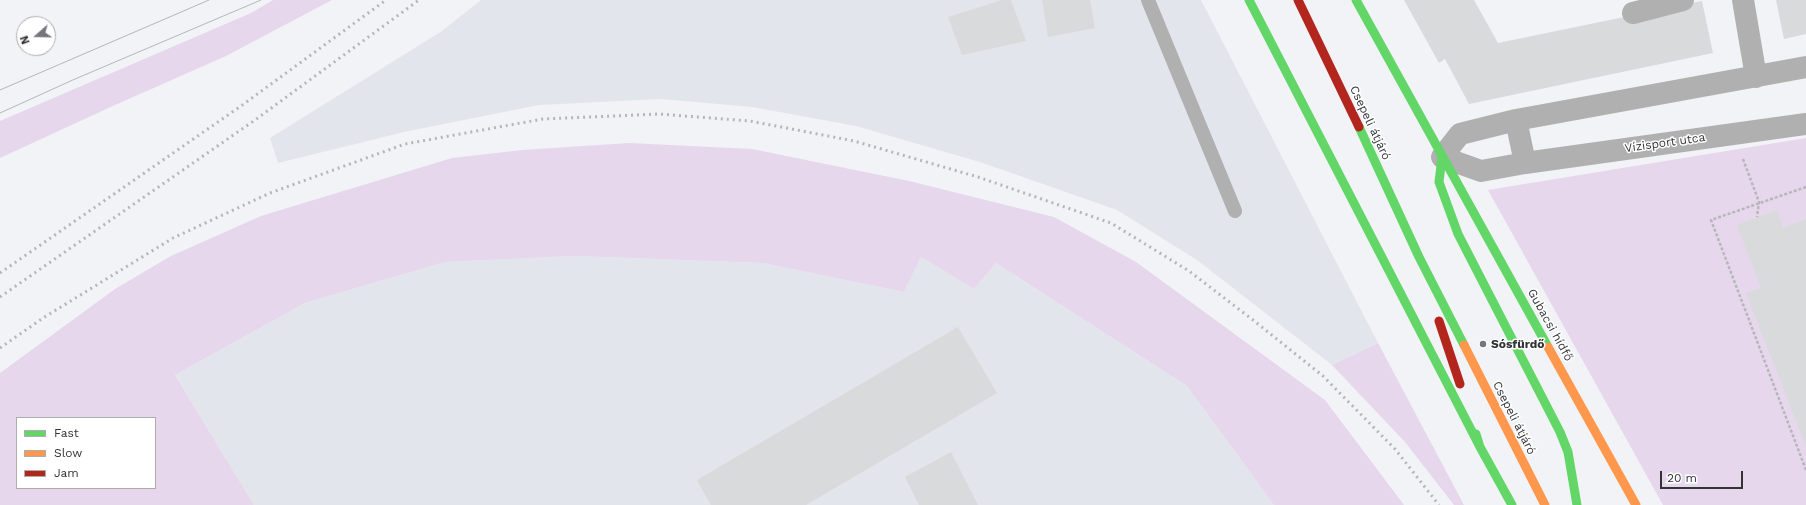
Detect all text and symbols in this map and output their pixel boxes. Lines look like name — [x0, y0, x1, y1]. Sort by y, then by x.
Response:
north arrow — [16, 16, 56, 56]
text: N — [18, 34, 33, 46]
street label: Csepeli átjáró — [1346, 84, 1394, 162]
street label: Vízisport utca — [1624, 130, 1706, 156]
street label: Gubacsi hídfő — [1524, 286, 1576, 364]
place label: Sósfürdő — [1491, 337, 1545, 351]
marker: Sósfürdő — [1478, 339, 1488, 349]
street label: Csepeli átjáró — [1489, 379, 1539, 457]
legend — [16, 417, 156, 489]
text: Fast — [54, 426, 79, 440]
text: Slow — [54, 446, 82, 460]
scale bar — [1662, 463, 1745, 489]
text: Jam — [54, 466, 79, 480]
text: 20 m — [1667, 471, 1697, 485]

